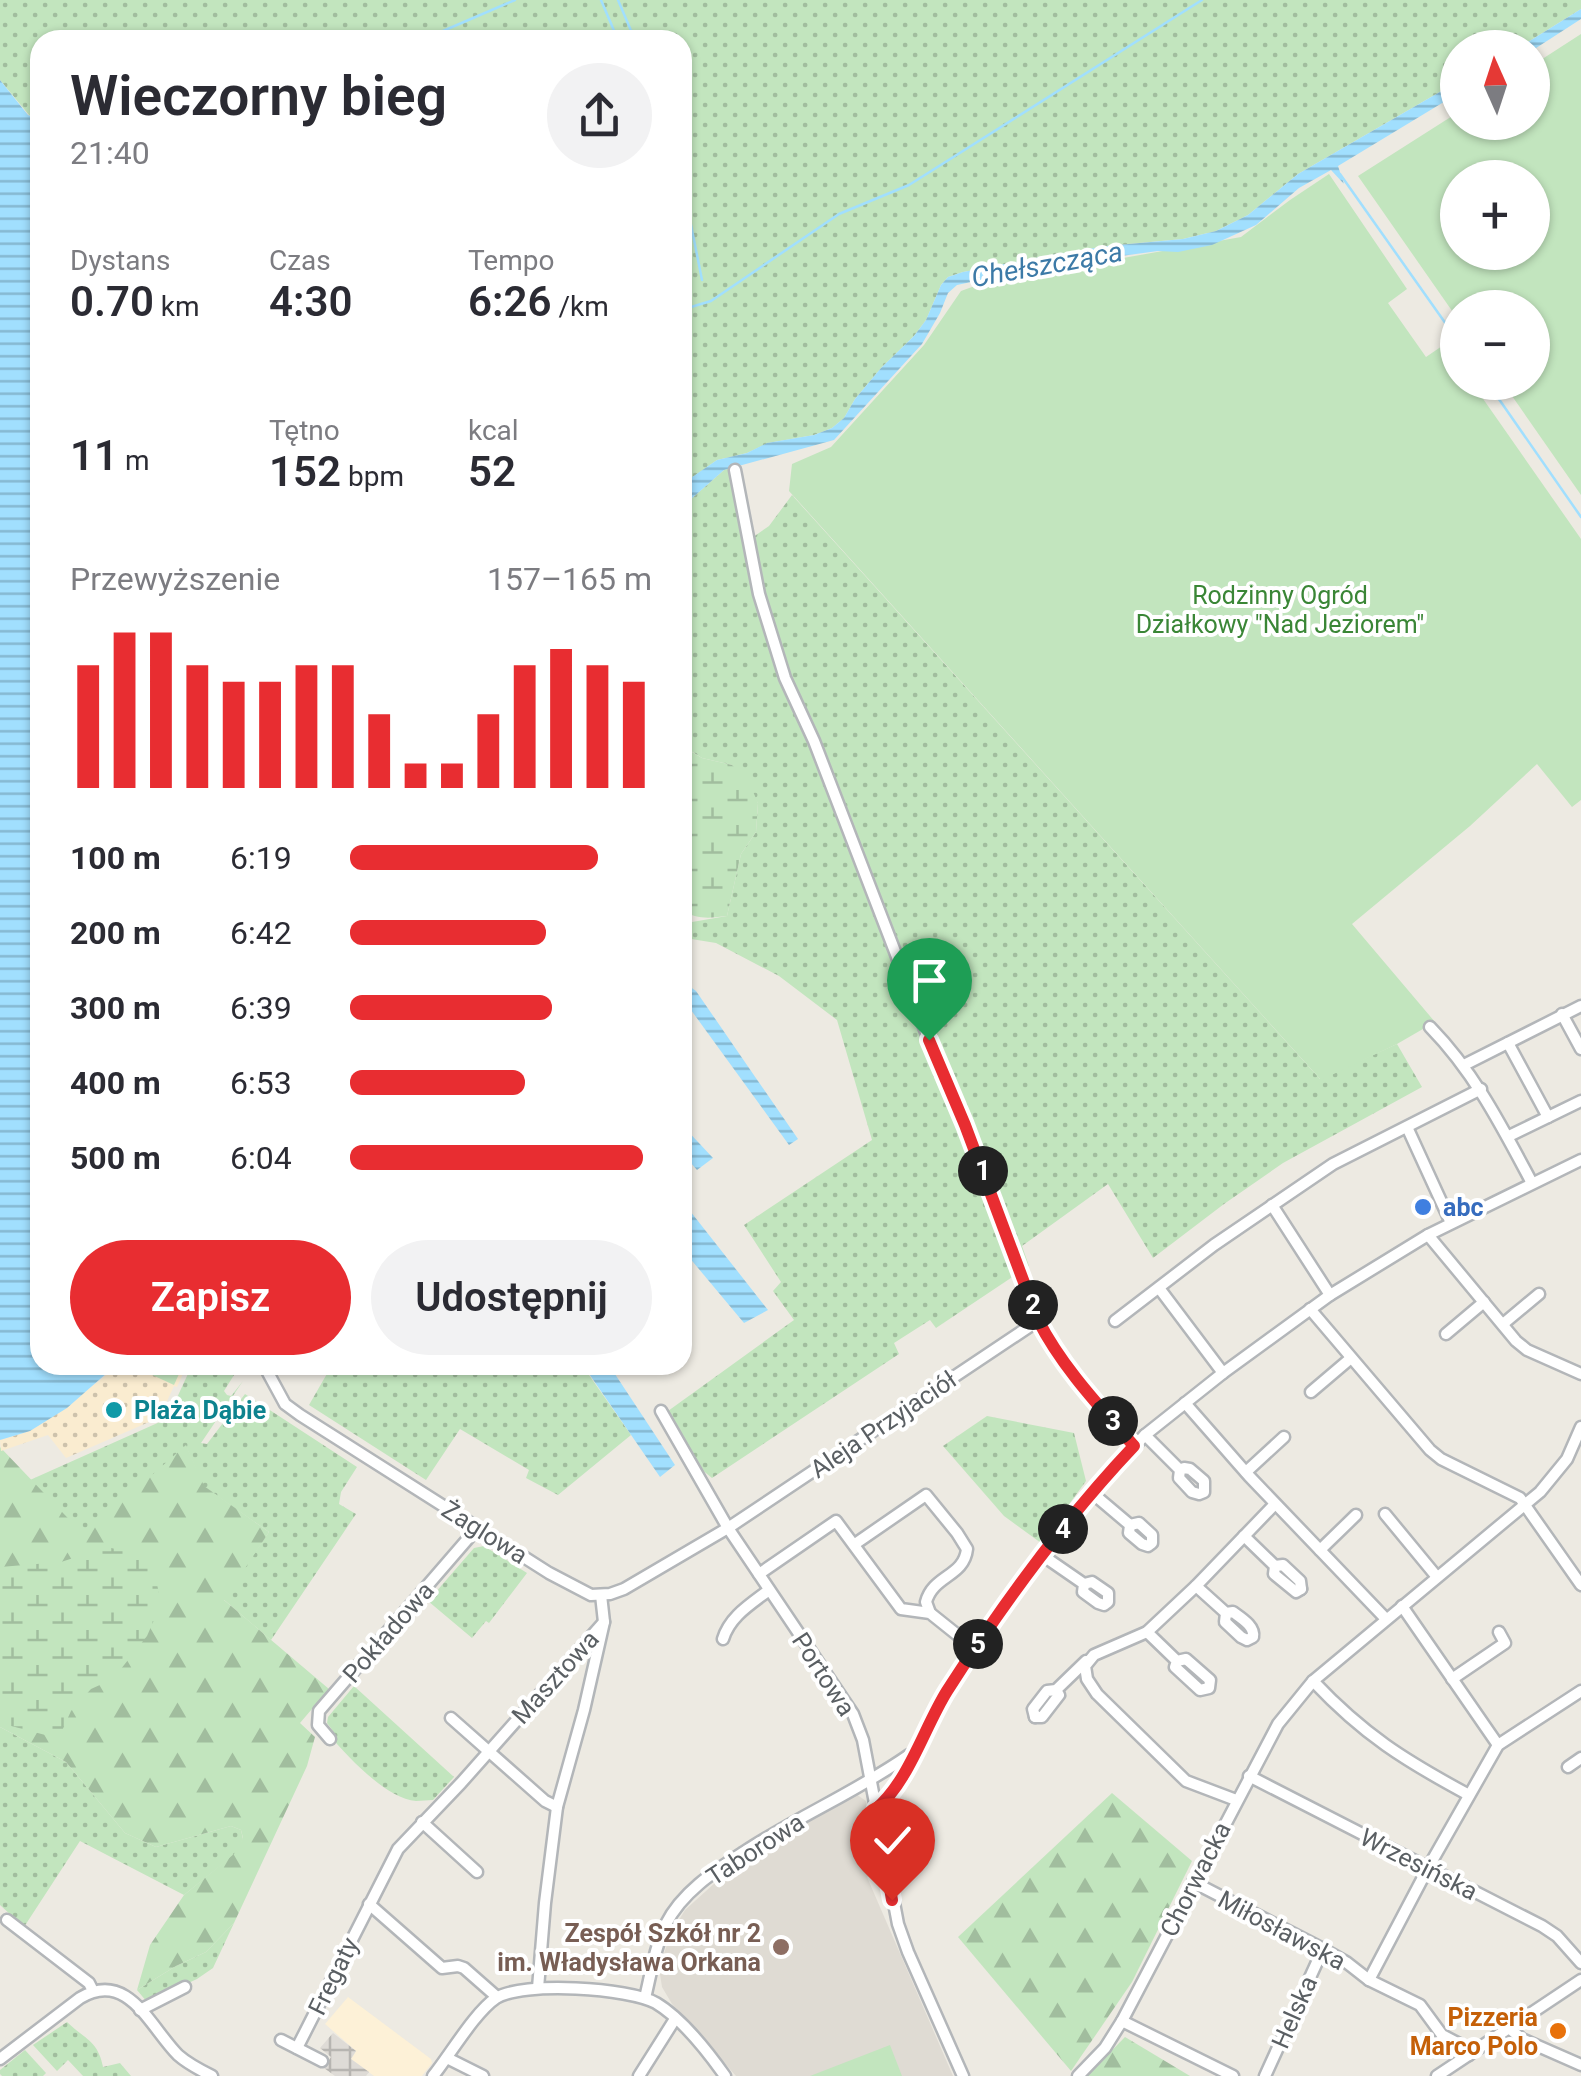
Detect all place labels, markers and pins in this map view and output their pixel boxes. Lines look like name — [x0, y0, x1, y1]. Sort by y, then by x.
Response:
pin — [887, 938, 972, 1041]
pin: 1 — [958, 1146, 1008, 1196]
place label: abc — [1443, 1193, 1483, 1222]
marker: abc — [1412, 1196, 1434, 1218]
pin: 2 — [1008, 1280, 1058, 1330]
place label: Plaża Dąbie — [134, 1396, 266, 1425]
pin: 3 — [1088, 1396, 1138, 1446]
marker: Plaża Dąbie — [103, 1399, 125, 1421]
pin: 4 — [1038, 1504, 1088, 1554]
pin: 5 — [953, 1619, 1003, 1669]
pin — [850, 1798, 935, 1901]
place label: Zespół Szkół nr 2 im. Władysława Orkana — [497, 1919, 761, 1977]
marker: Zespół Szkół nr 2 im. Władysława Orkana — [770, 1936, 792, 1958]
place label: Pizzeria Marco Polo — [1410, 2003, 1538, 2061]
marker: Pizzeria Marco Polo — [1547, 2020, 1569, 2042]

